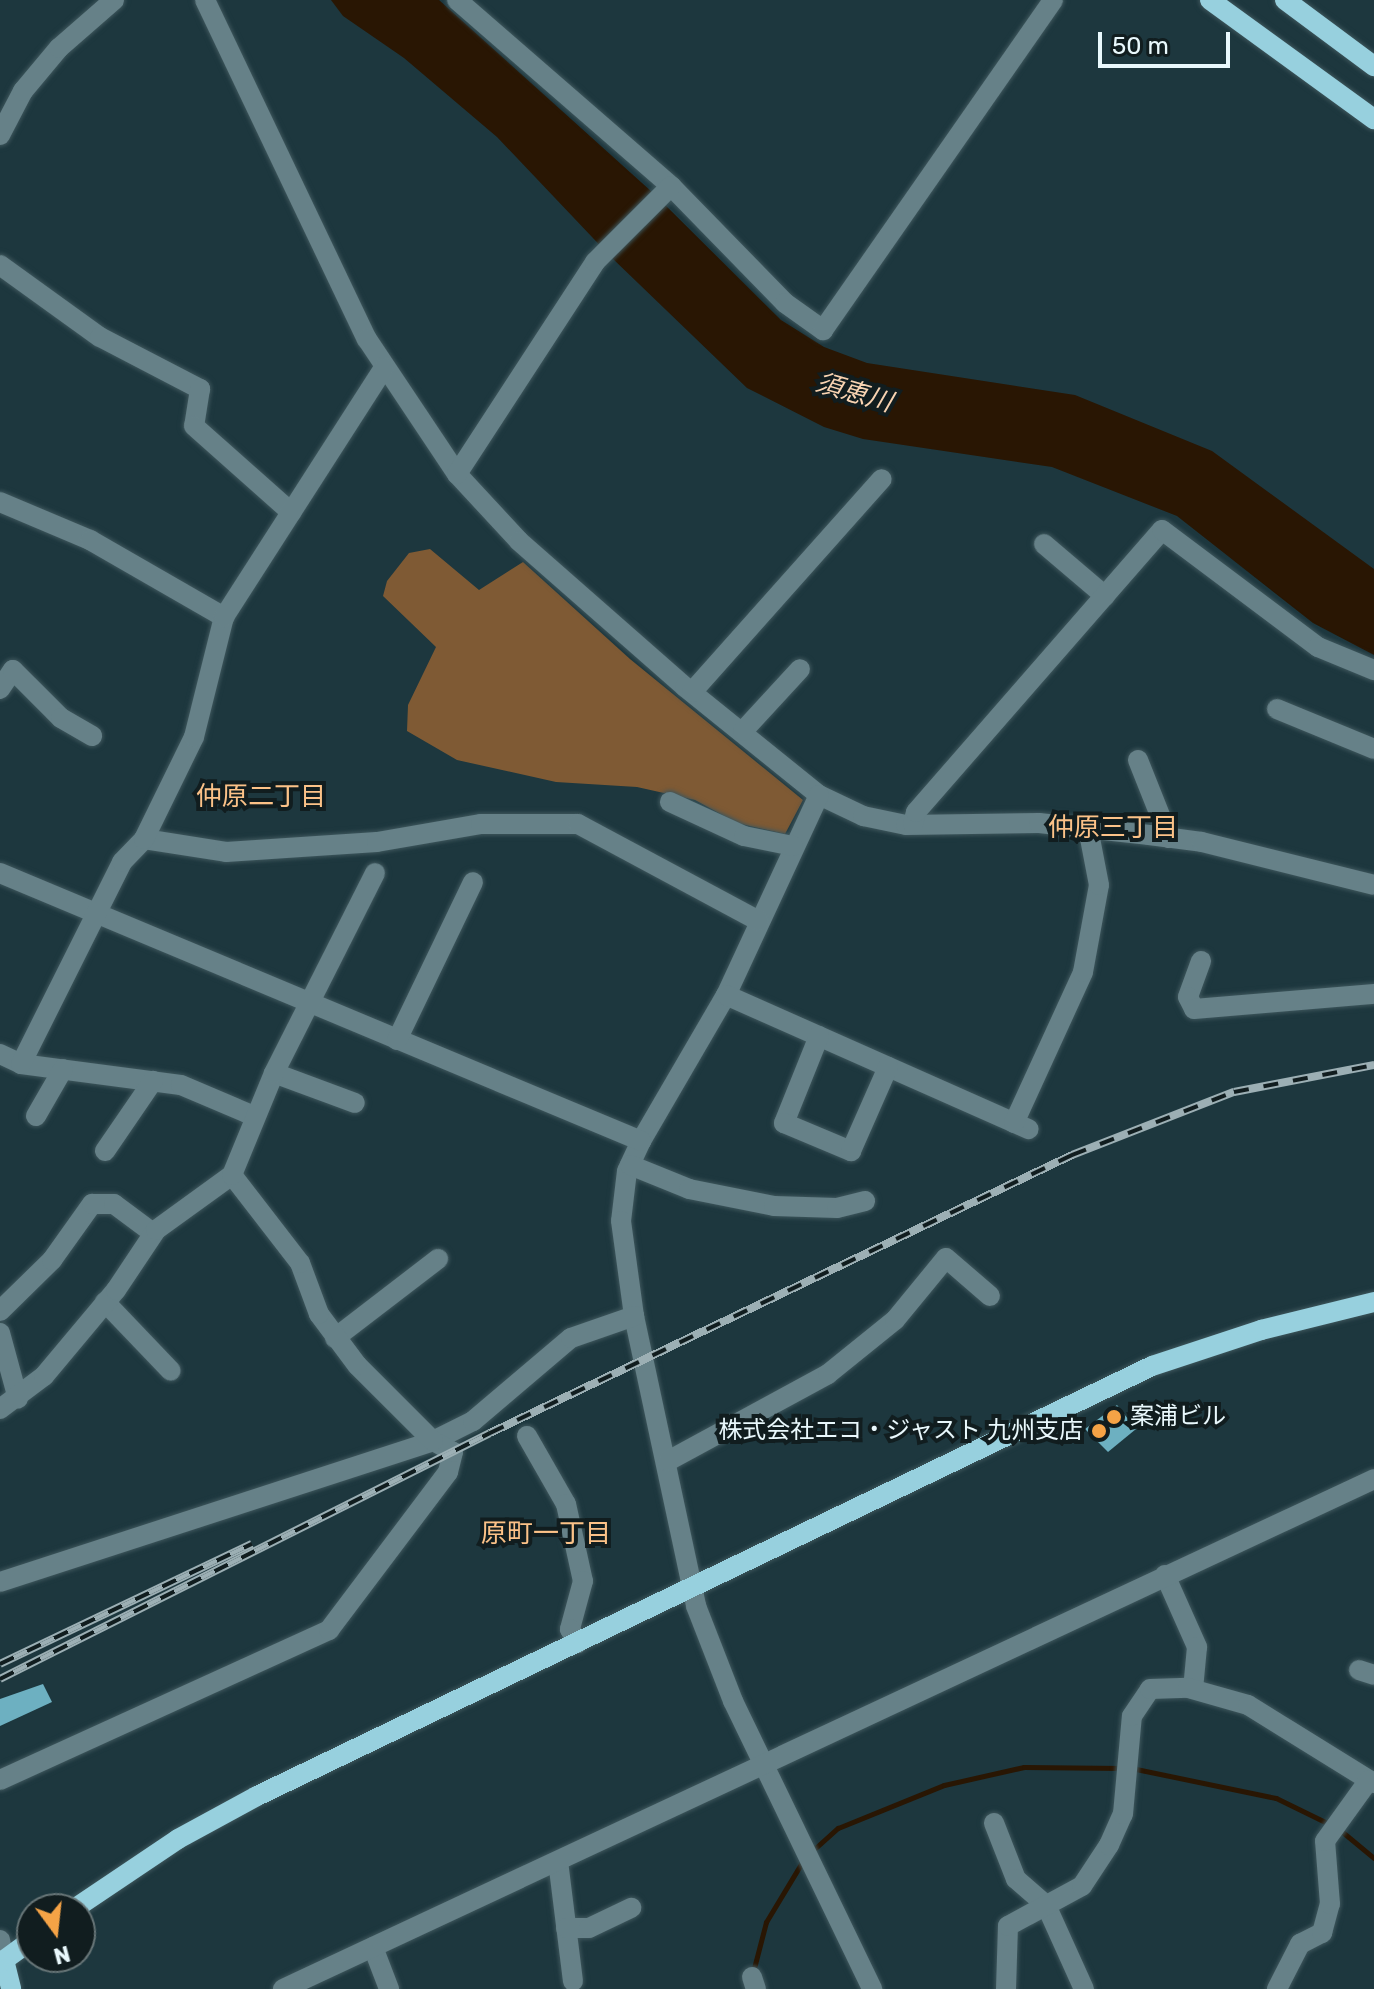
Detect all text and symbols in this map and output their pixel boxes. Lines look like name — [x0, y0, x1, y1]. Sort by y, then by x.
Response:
scale bar — [1102, 16, 1234, 66]
text: 50 m — [1112, 32, 1169, 60]
water label: 須恵川 — [812, 367, 896, 419]
district label: 仲原二丁目 — [196, 781, 326, 813]
district label: 仲原三丁目 — [1048, 812, 1178, 844]
place label: 案浦ビル — [1130, 1403, 1226, 1431]
marker: 案浦ビル — [1105, 1408, 1123, 1426]
place label: 株式会社エコ・ジャスト 九州支店 — [717, 1417, 1083, 1445]
marker: 株式会社エコ・ジャスト 九州支店 — [1090, 1422, 1108, 1440]
district label: 原町一丁目 — [481, 1518, 611, 1550]
north arrow — [16, 1893, 96, 1973]
text: N — [51, 1940, 73, 1970]

